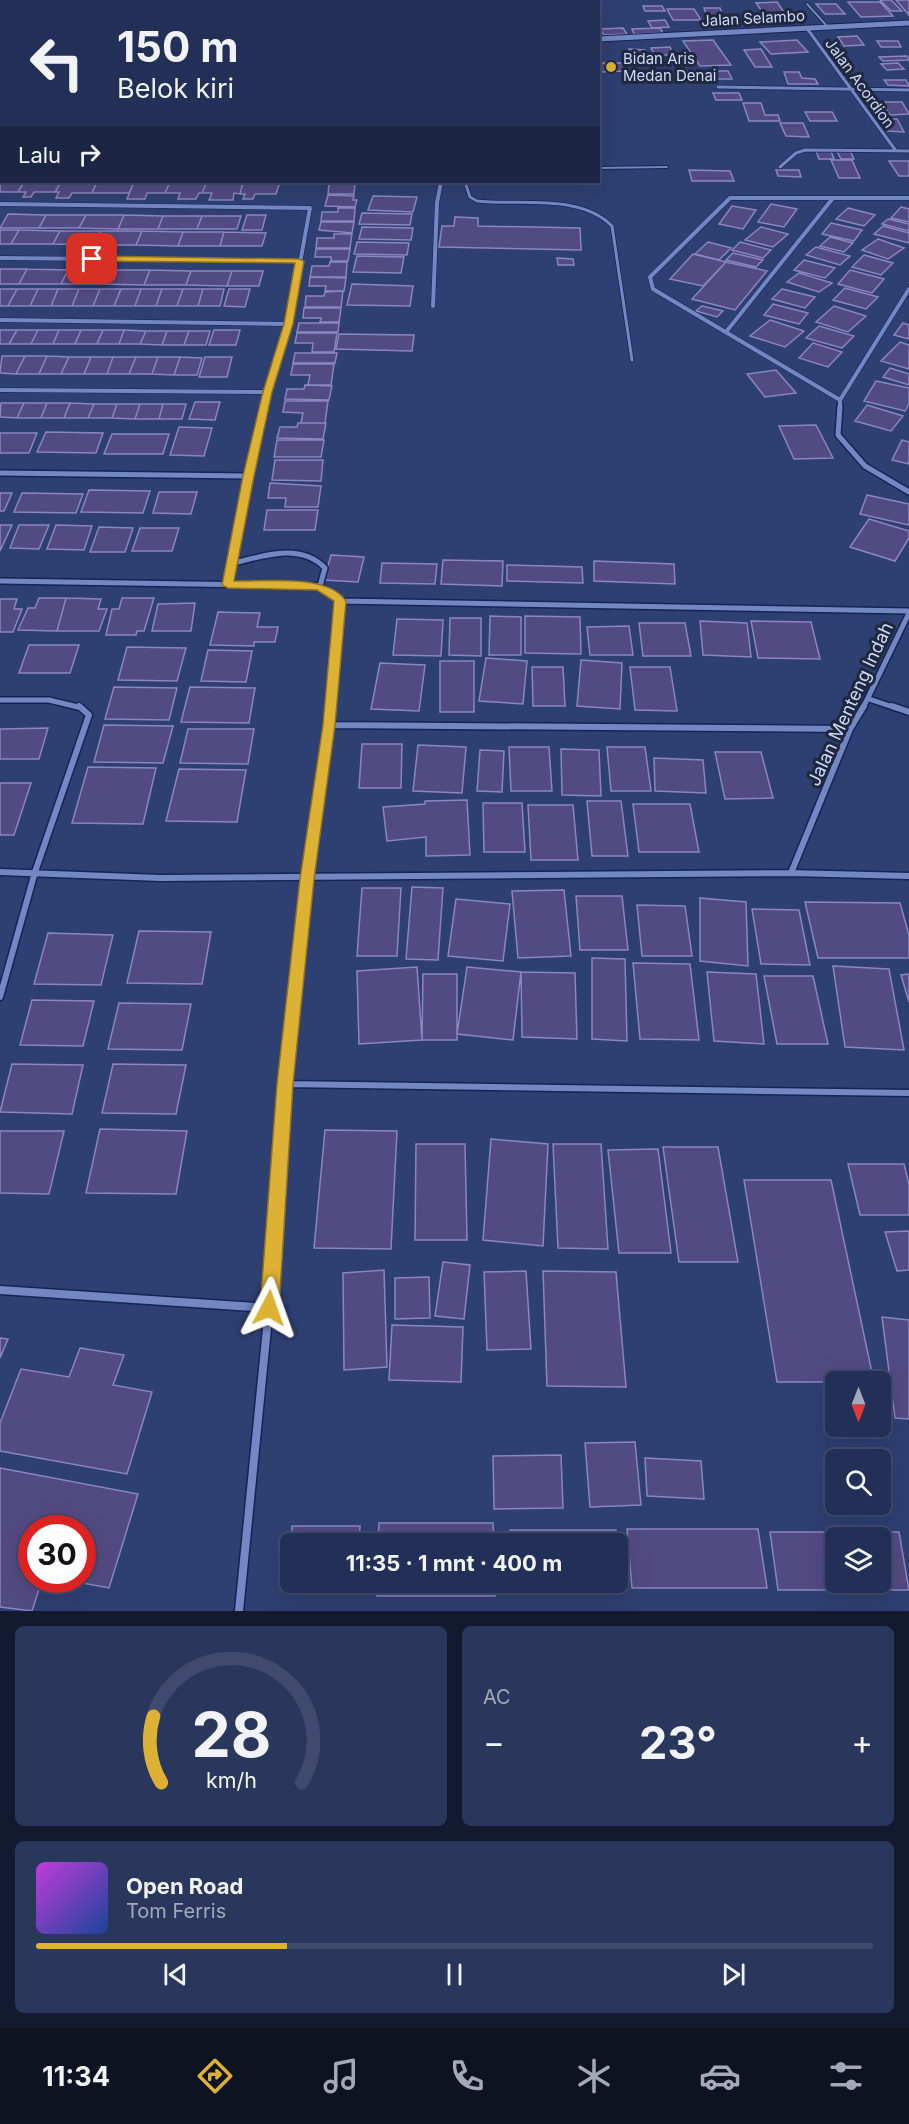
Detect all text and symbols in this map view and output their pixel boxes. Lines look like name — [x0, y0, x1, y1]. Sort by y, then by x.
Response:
street label: Jalan Selambo — [701, 6, 805, 30]
text: 150 m — [117, 21, 239, 72]
icon: left — [18, 24, 96, 102]
street label: Jalan Acordion — [821, 34, 899, 132]
place label: Bidan Aris Medan Denai — [623, 49, 716, 85]
marker: Bidan Aris Medan Denai — [604, 60, 618, 74]
text: Belok kiri — [117, 72, 234, 105]
icon: right — [73, 138, 106, 171]
text: Lalu — [18, 142, 61, 168]
pin — [66, 233, 117, 284]
icon: arrive — [75, 242, 108, 275]
street label: Jalan Menteng Indah — [803, 619, 897, 789]
position arrow — [237, 1276, 301, 1340]
north arrow — [825, 1371, 891, 1437]
map controls — [825, 1371, 891, 1593]
button: search — [825, 1449, 891, 1515]
speed limit sign: 30 — [18, 1515, 96, 1593]
button: layers — [825, 1527, 891, 1593]
text: 11:35 · 1 mnt · 400 m — [346, 1550, 562, 1576]
text: AC — [483, 1685, 511, 1709]
text: 28 — [191, 1697, 271, 1772]
text: 23° — [639, 1715, 717, 1770]
text: − — [483, 1722, 505, 1762]
text: + — [851, 1722, 873, 1762]
text: km/h — [206, 1767, 256, 1793]
text: Open Road — [126, 1873, 243, 1899]
text: Tom Ferris — [126, 1899, 226, 1923]
icon: previous — [159, 1958, 192, 1991]
icon: pause — [438, 1958, 471, 1991]
icon: next — [717, 1958, 750, 1991]
icon: directions — [194, 2055, 236, 2097]
icon: music — [320, 2055, 362, 2097]
icon: phone — [446, 2055, 488, 2097]
icon: climate — [573, 2055, 615, 2097]
icon: car — [699, 2055, 741, 2097]
icon: filters — [825, 2055, 867, 2097]
text: 11:34 — [42, 2060, 110, 2093]

